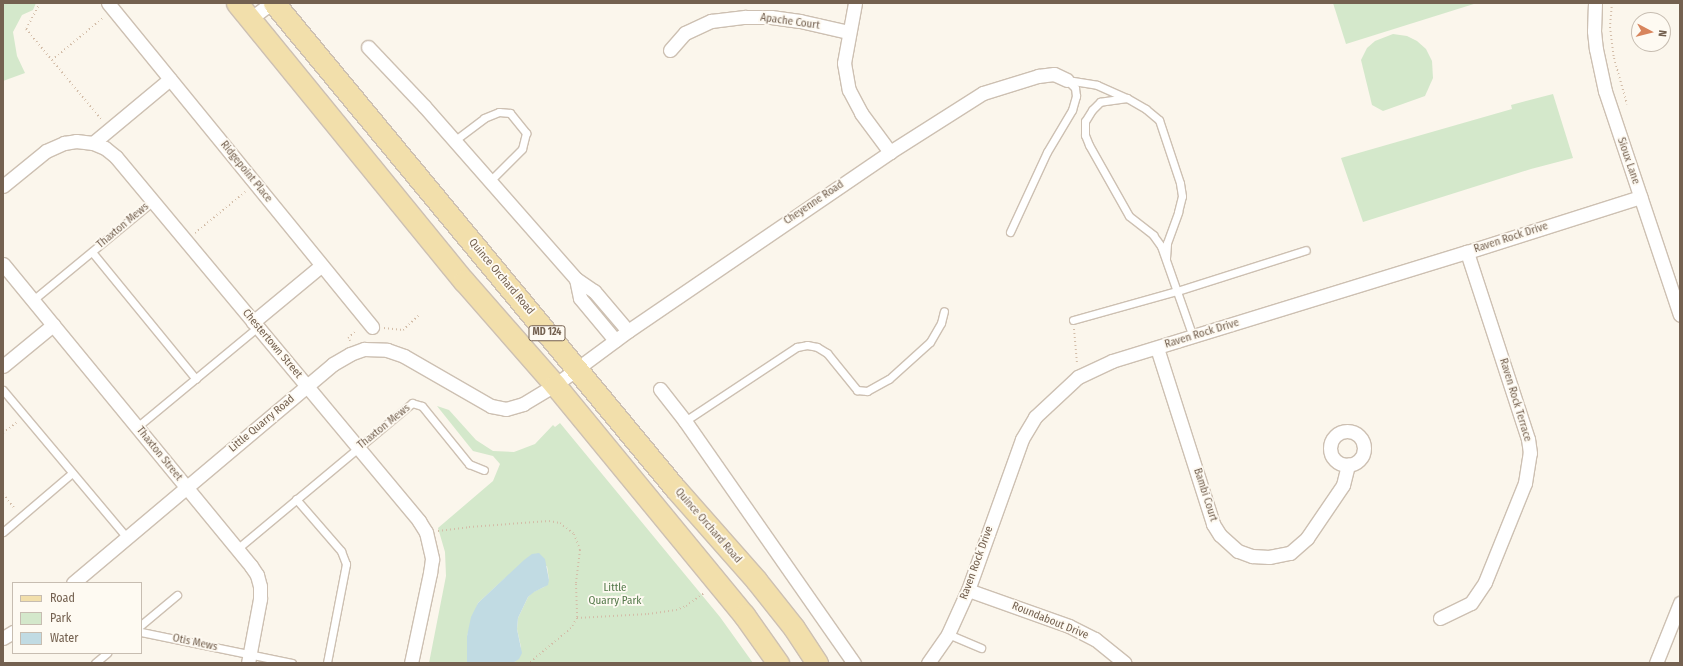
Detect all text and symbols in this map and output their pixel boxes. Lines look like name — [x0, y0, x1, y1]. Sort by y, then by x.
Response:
street label: Apache Court — [759, 11, 821, 33]
north arrow — [1631, 12, 1671, 52]
text: N — [1656, 29, 1669, 37]
street label: Sioux Lane — [1614, 136, 1642, 186]
street label: Ridgepoint Place — [217, 139, 275, 205]
street label: Cheyenne Road — [782, 178, 846, 228]
street label: Thaxton Mews — [94, 200, 152, 252]
street label: Raven Rock Drive — [1472, 220, 1550, 256]
street label: Quince Orchard Road — [465, 236, 537, 318]
street label: Chestertown Street — [239, 307, 305, 381]
street label: Raven Rock Drive — [1163, 316, 1241, 352]
road number: MD 124 — [528, 325, 566, 341]
street label: Raven Rock Terrace — [1496, 357, 1534, 443]
street label: Little Quarry Road — [226, 393, 298, 455]
street label: Thaxton Mews — [355, 402, 413, 452]
street label: Thaxton Street — [133, 424, 185, 484]
street label: Bambi Court — [1190, 467, 1220, 523]
street label: Quince Orchard Road — [672, 486, 744, 566]
street label: Raven Rock Drive — [958, 525, 996, 601]
legend — [12, 582, 142, 654]
park label: Little Quarry Park — [589, 582, 641, 608]
text: Road — [50, 591, 75, 605]
street label: Roundabout Drive — [1010, 600, 1090, 642]
text: Park — [50, 611, 71, 625]
text: Water — [50, 631, 78, 645]
street label: Otis Mews — [171, 632, 219, 654]

